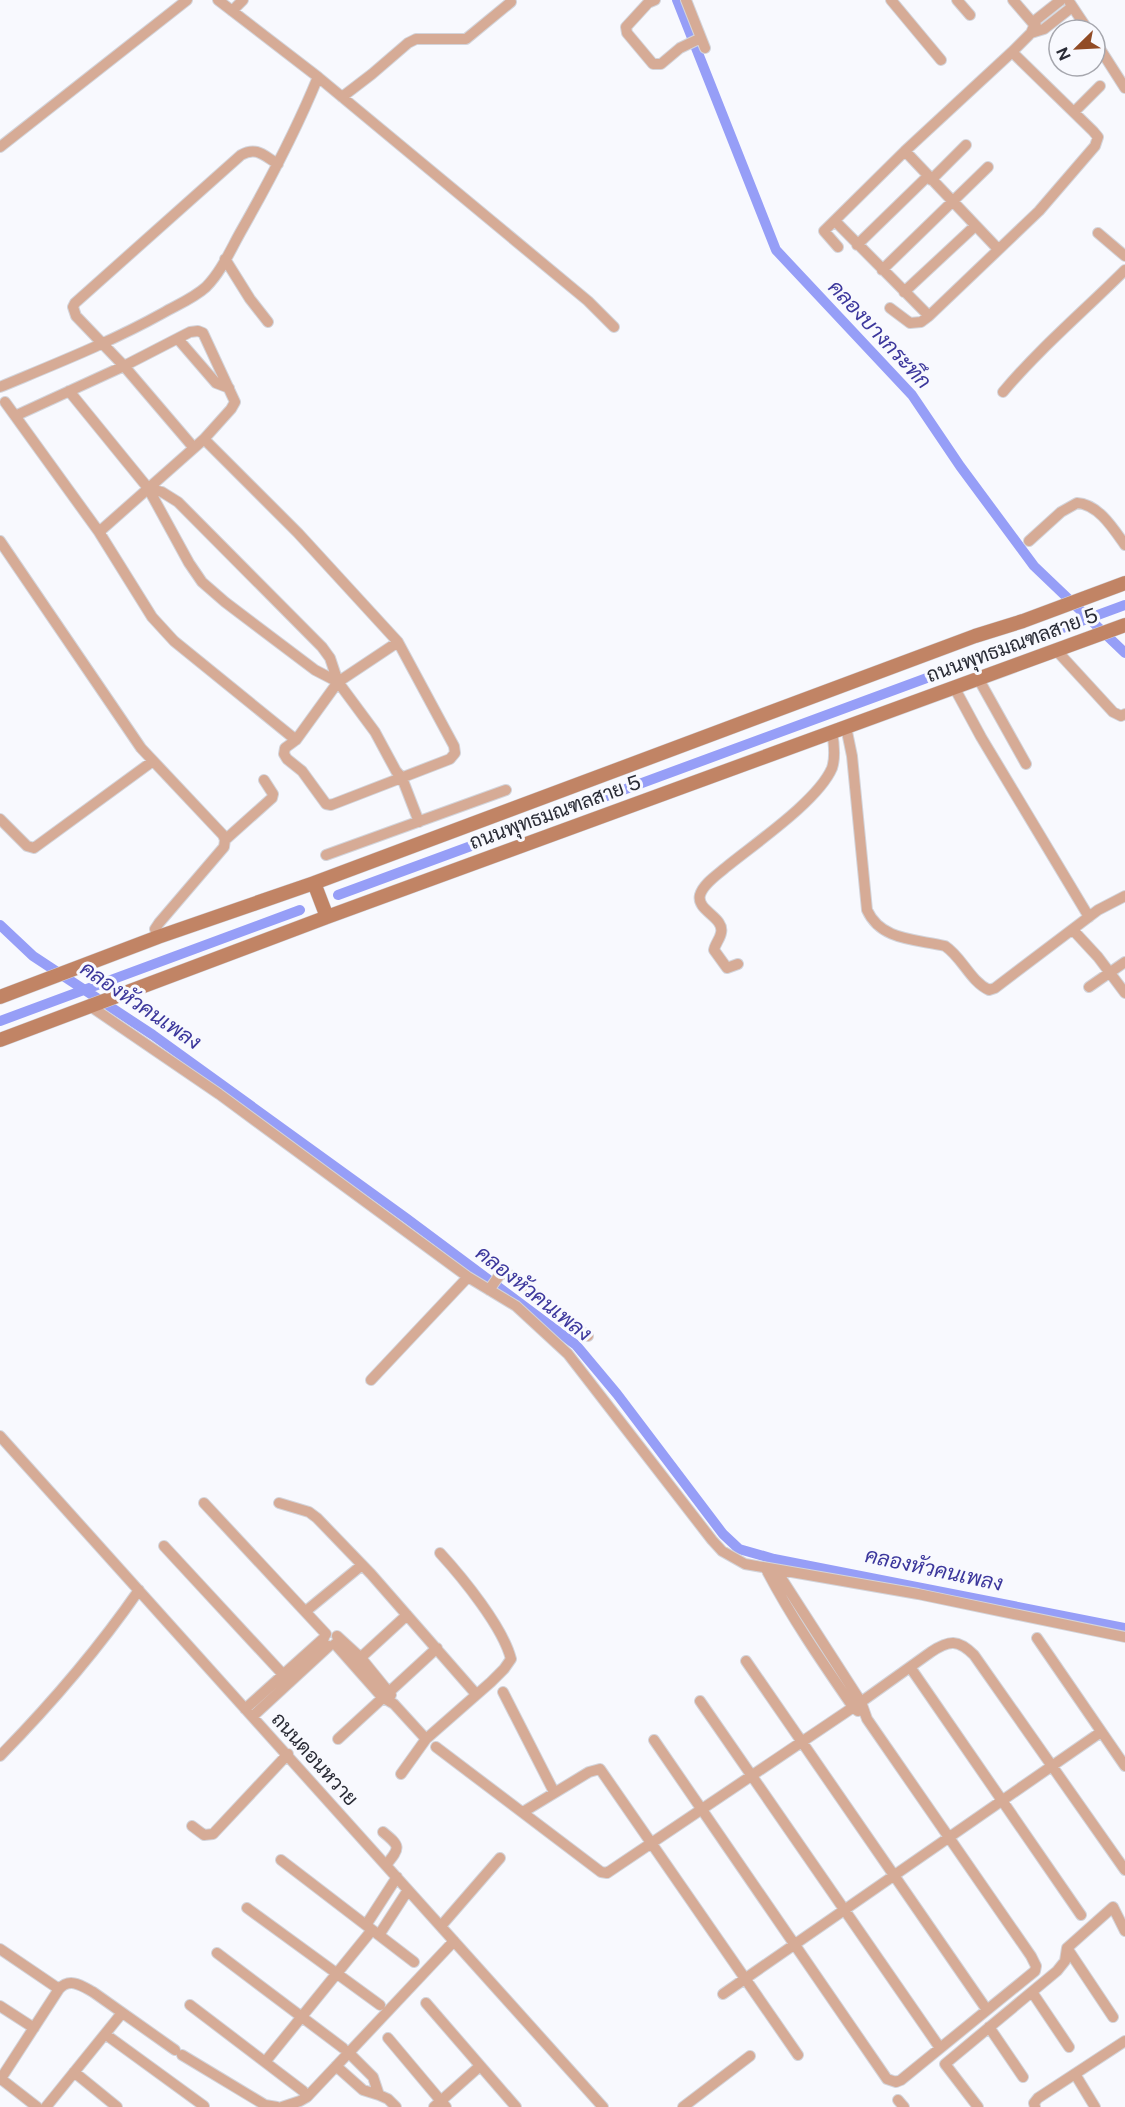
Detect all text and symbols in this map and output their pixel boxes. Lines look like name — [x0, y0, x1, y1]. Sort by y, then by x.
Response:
north arrow — [1047, 18, 1107, 78]
text: N — [1053, 44, 1075, 63]
water label: คลองบางกระทึก — [823, 275, 937, 393]
street label: ถนนพุทธมณฑลสาย 5 — [923, 603, 1102, 689]
street label: ถนนพุทธมณฑลสาย 5 — [466, 770, 645, 856]
water label: คลองหัวคนเพลง — [76, 955, 206, 1055]
water label: คลองหัวคนเพลง — [471, 1240, 597, 1346]
water label: คลองหัวคนเพลง — [863, 1542, 1005, 1596]
street label: ถนนดอนหวาย — [267, 1707, 363, 1811]

